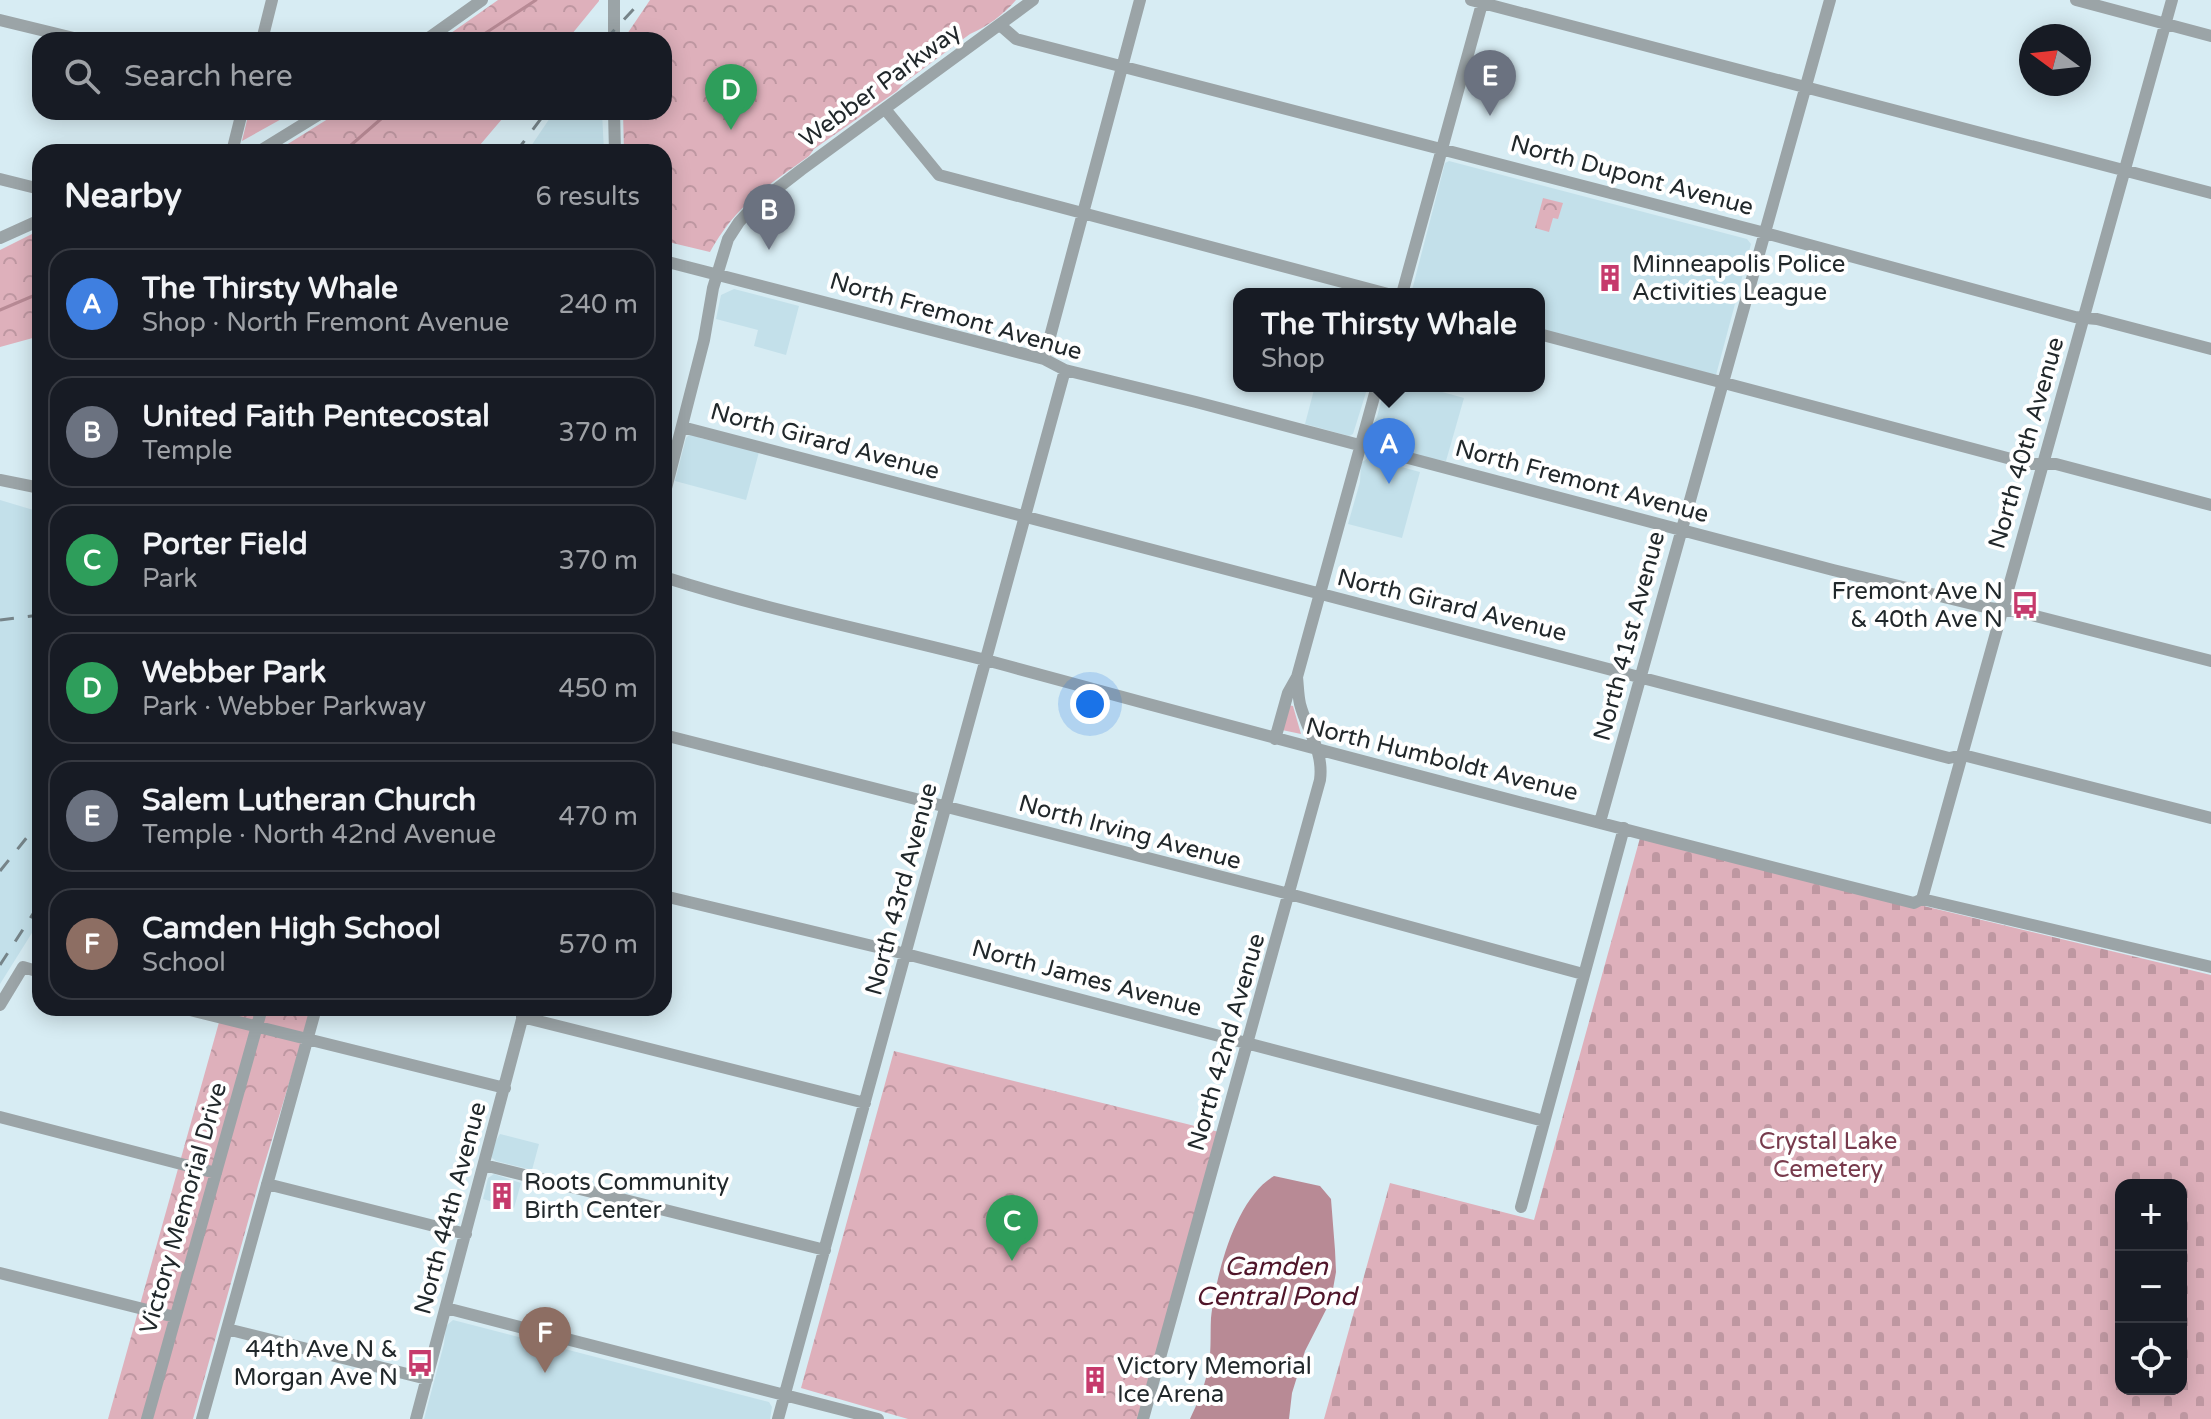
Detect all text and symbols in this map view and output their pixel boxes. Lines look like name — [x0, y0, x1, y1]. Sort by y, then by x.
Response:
street label: Webber Parkway — [794, 17, 967, 154]
north arrow — [2019, 24, 2091, 96]
search box — [32, 32, 672, 120]
pin: E — [1464, 50, 1516, 116]
icon: search — [60, 54, 104, 98]
text: Search here — [124, 58, 293, 95]
pin: D — [705, 64, 757, 130]
street label: North Dupont Avenue — [1507, 129, 1757, 222]
text: Nearby — [64, 176, 182, 217]
text: 6 results — [535, 181, 640, 212]
pin: B — [743, 184, 795, 250]
place label: Minneapolis Police Activities League — [1632, 250, 1845, 307]
building icon: Minneapolis Police Activities League — [1595, 263, 1625, 293]
street label: North Fremont Avenue — [826, 267, 1085, 366]
text: The Thirsty Whale — [142, 270, 398, 307]
popup — [1233, 288, 1545, 392]
text: A — [82, 289, 102, 320]
text: 240 m — [558, 289, 638, 320]
text: The Thirsty Whale — [1261, 306, 1517, 343]
text: Shop · North Fremont Avenue — [142, 307, 509, 338]
street label: North 40th Avenue — [1982, 334, 2071, 552]
text: Shop — [1261, 343, 1325, 374]
street label: North Girard Avenue — [707, 397, 942, 486]
text: United Faith Pentecostal — [142, 398, 490, 435]
text: B — [83, 417, 101, 448]
text: 370 m — [558, 417, 638, 448]
pin: A — [1363, 418, 1415, 484]
street label: North Fremont Avenue — [1452, 434, 1712, 529]
text: Temple — [142, 435, 232, 466]
text: Porter Field — [142, 526, 308, 563]
street label: North 41st Avenue — [1588, 528, 1671, 744]
text: C — [83, 545, 101, 576]
text: 370 m — [558, 545, 638, 576]
text: Park — [142, 563, 198, 594]
street label: North Girard Avenue — [1334, 563, 1570, 648]
place label: Fremont Ave N & 40th Ave N — [1832, 577, 2003, 634]
bus stop icon: Fremont Ave N & 40th Ave N — [2010, 590, 2040, 620]
text: Webber Park — [142, 654, 326, 691]
text: D — [82, 673, 102, 704]
text: 450 m — [558, 673, 638, 704]
your location — [1070, 684, 1110, 724]
text: Park · Webber Parkway — [142, 691, 426, 722]
street label: North Humboldt Avenue — [1303, 712, 1581, 807]
street label: North 43rd Avenue — [859, 780, 944, 999]
text: Salem Lutheran Church — [142, 782, 476, 819]
street label: North Irving Avenue — [1015, 789, 1244, 876]
text: E — [84, 801, 100, 832]
text: 470 m — [558, 801, 638, 832]
text: Temple · North 42nd Avenue — [142, 819, 496, 850]
text: Camden High School — [142, 910, 441, 947]
text: F — [84, 929, 100, 960]
text: 570 m — [558, 929, 638, 960]
street label: North 42nd Avenue — [1182, 930, 1271, 1154]
street label: North James Avenue — [969, 934, 1205, 1023]
text: School — [142, 947, 226, 978]
street label: Victory Memorial Drive — [134, 1079, 233, 1337]
street label: North 44th Avenue — [408, 1099, 493, 1318]
park label: Crystal Lake Cemetery — [1759, 1127, 1897, 1184]
place label: Roots Community Birth Center — [524, 1168, 729, 1225]
map controls — [2115, 1179, 2187, 1395]
button: + — [2115, 1179, 2187, 1251]
building icon: Roots Community Birth Center — [487, 1181, 517, 1211]
pin: C — [986, 1195, 1038, 1261]
water label: Camden Central Pond — [1196, 1251, 1359, 1312]
button: − — [2115, 1251, 2187, 1323]
pin: F — [519, 1307, 571, 1373]
button: locate — [2115, 1323, 2187, 1395]
place label: 44th Ave N & Morgan Ave N — [234, 1335, 398, 1392]
bus stop icon: 44th Ave N & Morgan Ave N — [405, 1348, 435, 1378]
place label: Victory Memorial Ice Arena — [1117, 1352, 1312, 1409]
building icon: Victory Memorial Ice Arena — [1080, 1365, 1110, 1395]

